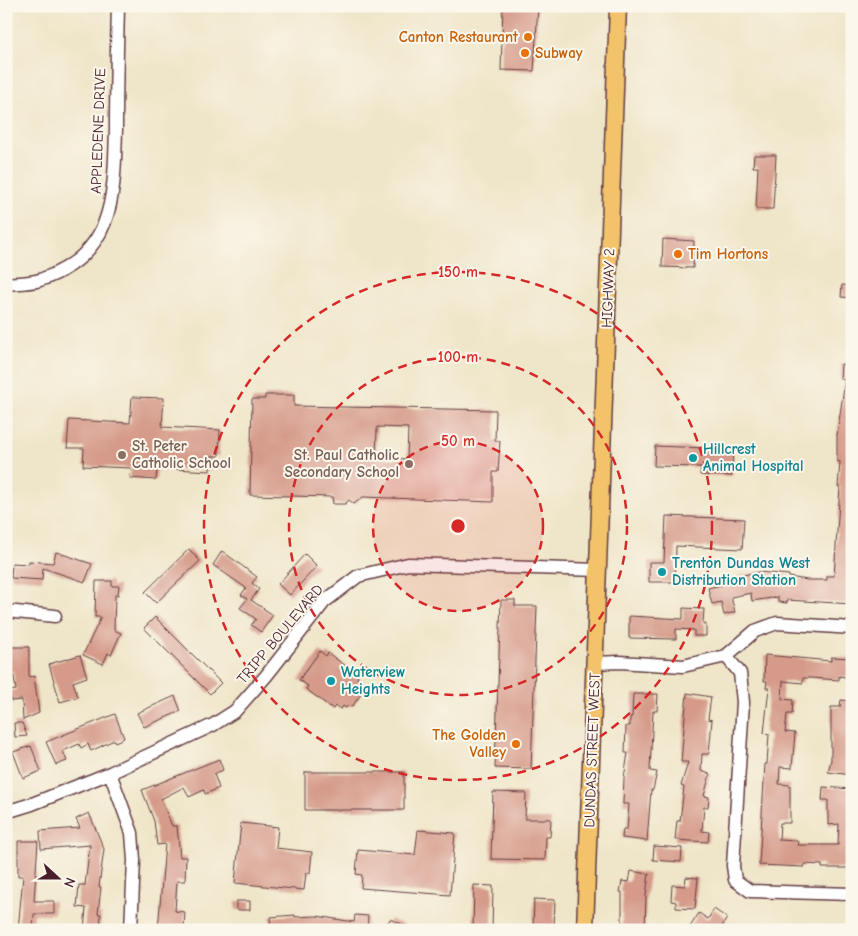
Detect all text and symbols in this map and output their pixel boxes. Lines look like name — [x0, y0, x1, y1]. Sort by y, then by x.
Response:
place label: Canton Restaurant — [399, 28, 519, 46]
marker: Canton Restaurant — [522, 31, 534, 43]
place label: Subway — [535, 44, 583, 62]
marker: Subway — [519, 47, 531, 59]
street label: APPLEDENE DRIVE — [87, 68, 109, 194]
place label: Tim Hortons — [688, 245, 768, 263]
street label: HIGHWAY 2 — [598, 248, 618, 328]
marker: Tim Hortons — [672, 248, 684, 260]
text: 150 m — [438, 263, 478, 281]
text: 100 m — [438, 348, 478, 366]
text: 50 m — [441, 432, 475, 450]
place label: St. Peter Catholic School — [132, 437, 231, 472]
place label: Hillcrest Animal Hospital — [703, 440, 804, 475]
place label: St. Paul Catholic Secondary School — [285, 446, 399, 481]
marker: St. Peter Catholic School — [116, 449, 128, 461]
marker: Hillcrest Animal Hospital — [687, 452, 699, 464]
marker: St. Paul Catholic Secondary School — [403, 458, 415, 470]
centre of rings — [449, 517, 467, 535]
place label: Trenton Dundas West Distribution Station — [672, 554, 811, 589]
marker: Trenton Dundas West Distribution Station — [656, 566, 668, 578]
street label: TRIPP BOULEVARD — [233, 581, 327, 687]
place label: Waterview Heights — [341, 663, 405, 698]
street label: DUNDAS STREET WEST — [580, 672, 604, 828]
marker: Waterview Heights — [325, 675, 337, 687]
place label: The Golden Valley — [432, 726, 506, 761]
marker: The Golden Valley — [510, 738, 522, 750]
north arrow — [32, 854, 82, 904]
text: N — [60, 875, 79, 890]

